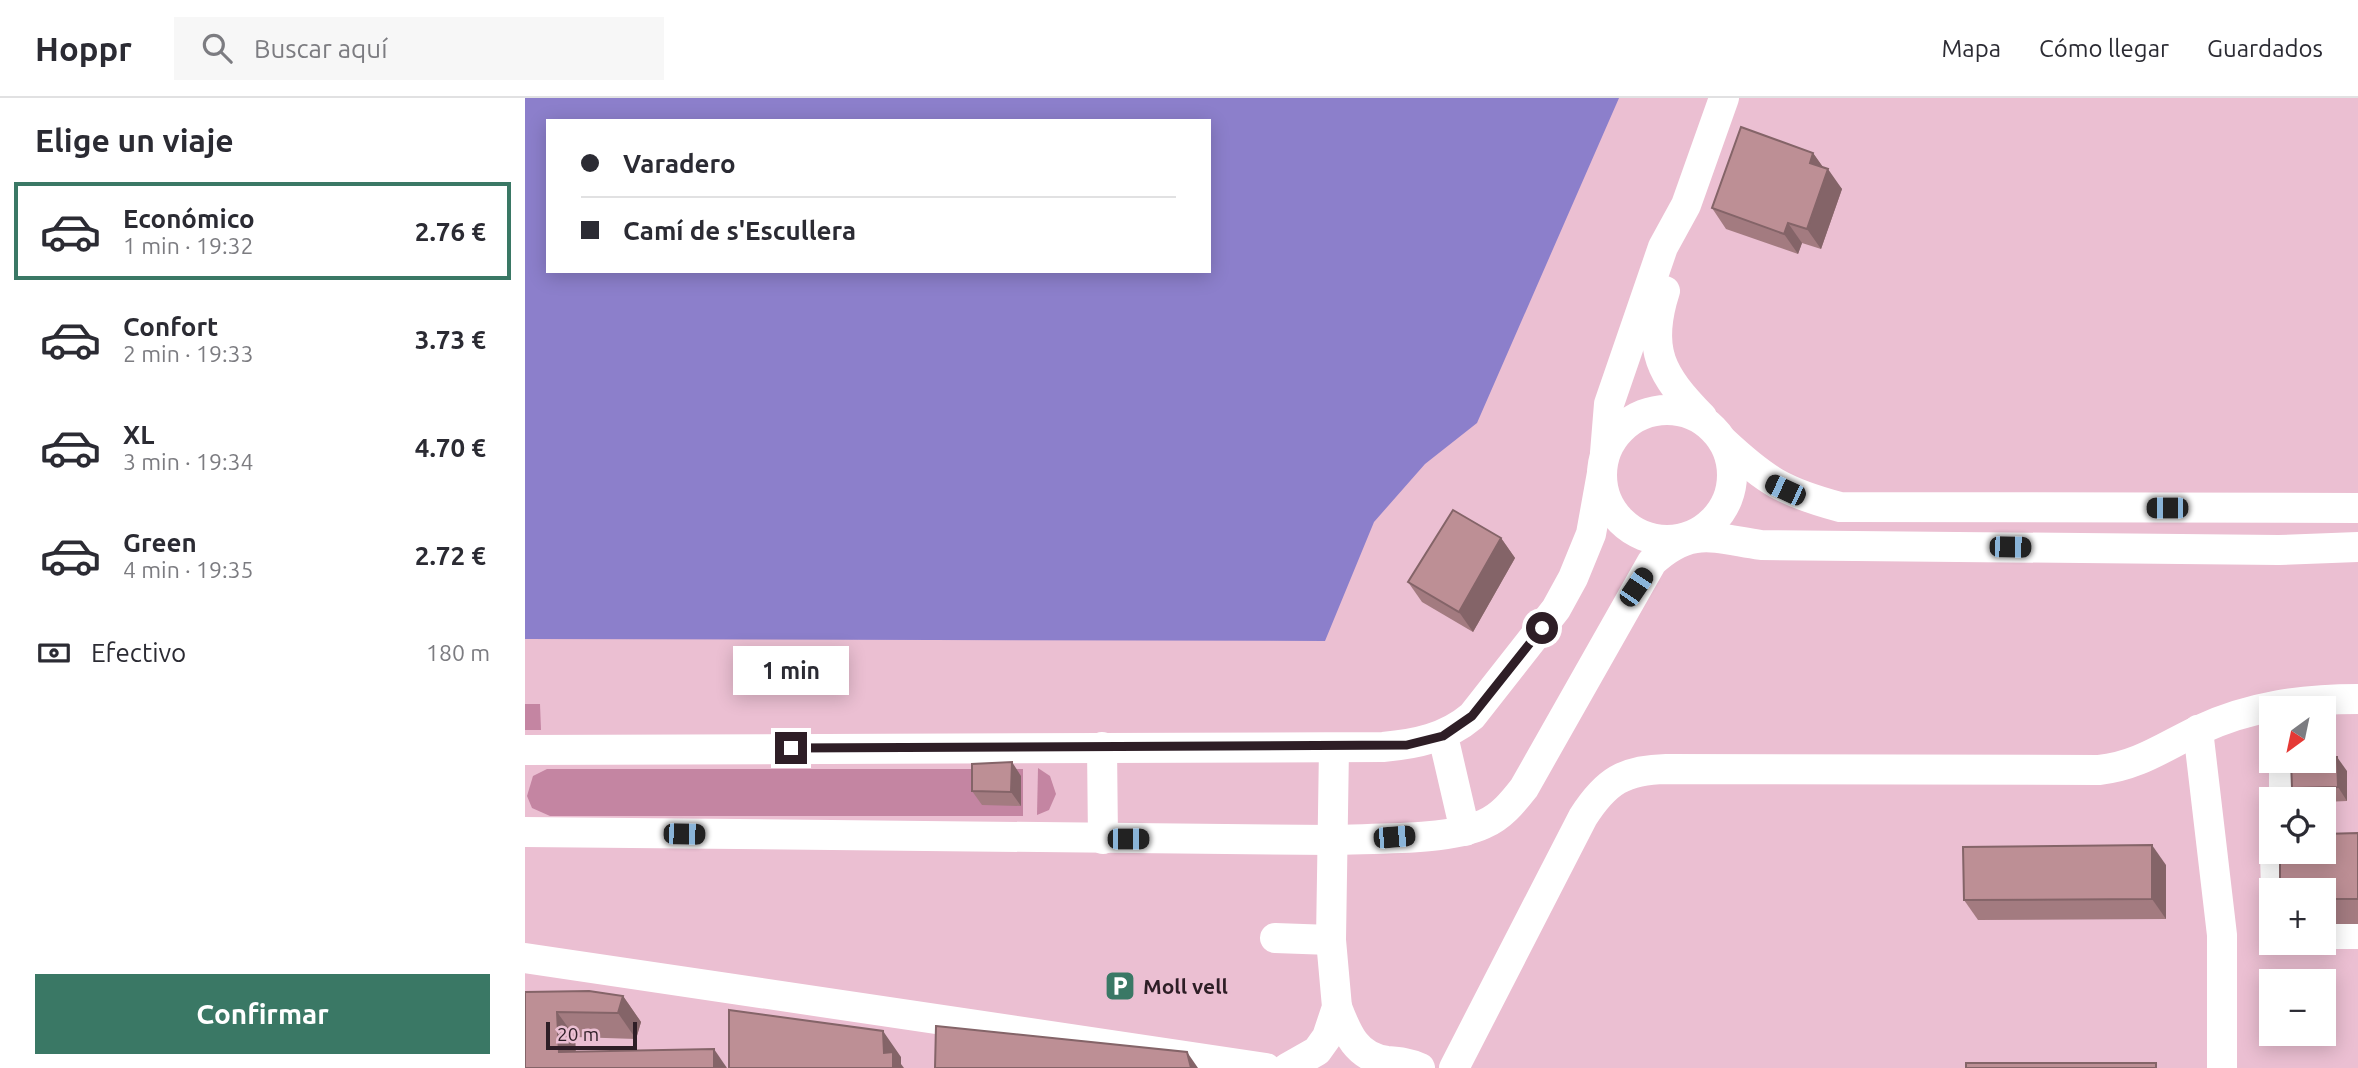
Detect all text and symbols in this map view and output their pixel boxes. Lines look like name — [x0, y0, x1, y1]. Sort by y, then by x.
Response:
search box — [174, 17, 664, 80]
icon: search — [198, 29, 236, 67]
text: Hoppr — [35, 30, 132, 67]
text: Buscar aquí — [254, 34, 387, 63]
text: Mapa — [1941, 35, 2001, 62]
text: Cómo llegar — [2039, 35, 2169, 62]
text: Guardados — [2207, 35, 2323, 62]
text: Elige un viaje — [35, 122, 234, 158]
text: Varadero — [623, 149, 736, 178]
icon: car — [39, 200, 102, 263]
text: Económico — [123, 204, 255, 233]
text: Camí de s'Escullera — [623, 216, 856, 245]
text: 2.76 € — [415, 217, 486, 246]
text: 1 min · 19:32 — [123, 233, 254, 258]
icon: car — [39, 308, 102, 371]
text: Confort — [123, 312, 218, 341]
text: 3.73 € — [415, 325, 486, 354]
text: 2 min · 19:33 — [123, 341, 254, 366]
icon: car — [39, 416, 102, 479]
text: XL — [123, 420, 154, 449]
text: 4.70 € — [415, 433, 486, 462]
text: 3 min · 19:34 — [123, 449, 254, 474]
car — [1762, 472, 1809, 508]
car — [2147, 498, 2189, 519]
icon: car — [39, 524, 102, 587]
text: Green — [123, 528, 197, 557]
car — [1989, 536, 2032, 558]
text: 2.72 € — [415, 541, 486, 570]
text: 4 min · 19:35 — [123, 557, 254, 582]
car — [1616, 564, 1657, 610]
route start — [1526, 612, 1558, 644]
icon: cash — [35, 634, 73, 672]
text: Efectivo — [91, 638, 186, 667]
text: 180 m — [426, 640, 490, 665]
callout: 1 min — [733, 646, 849, 696]
text: 1 min — [762, 658, 820, 683]
north arrow — [2259, 696, 2336, 774]
map controls — [2259, 696, 2336, 1046]
route end — [775, 732, 807, 764]
button: locate — [2259, 787, 2336, 864]
car — [663, 823, 706, 845]
car — [1373, 825, 1416, 849]
car — [1108, 829, 1150, 850]
button: + — [2259, 878, 2336, 955]
parking icon: Moll vell — [1103, 969, 1137, 1003]
button: − — [2259, 969, 2336, 1046]
button: Confirmar — [35, 974, 490, 1054]
place label: Moll vell — [1143, 974, 1228, 998]
scale bar — [546, 1019, 637, 1051]
text: 20 m — [557, 1023, 599, 1045]

